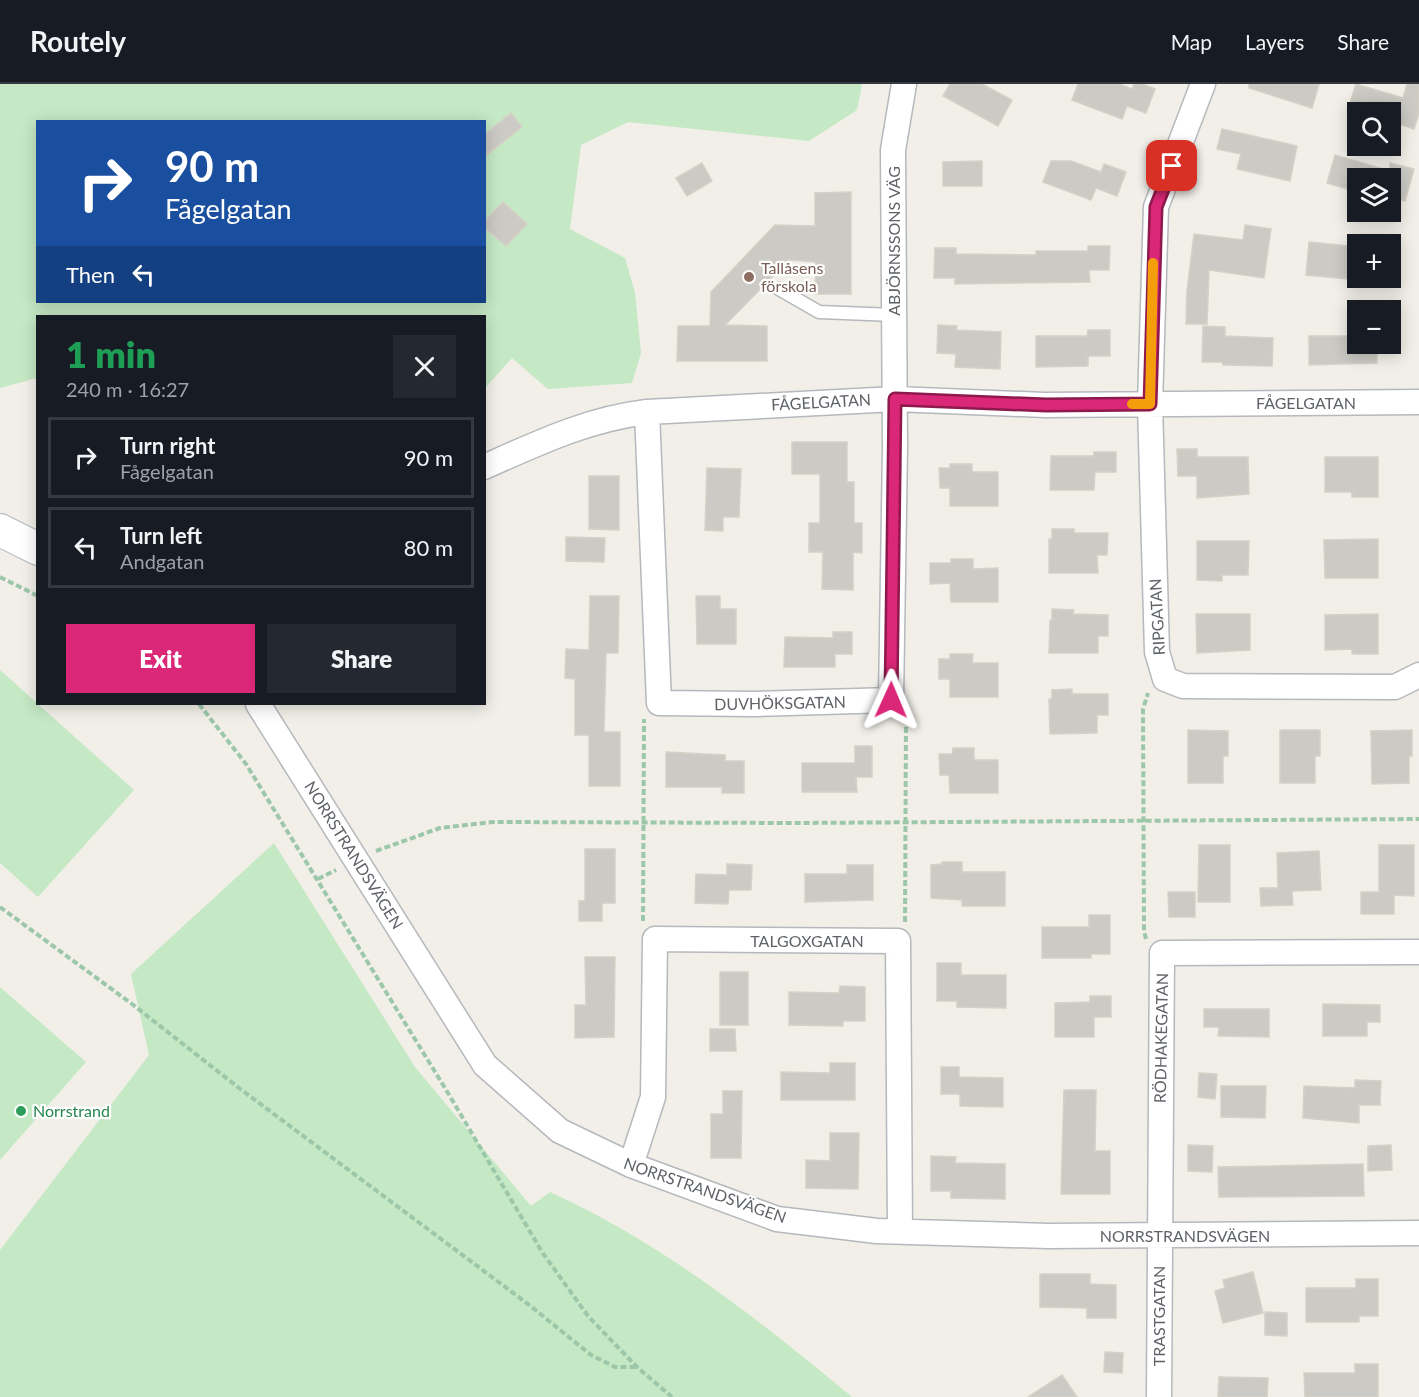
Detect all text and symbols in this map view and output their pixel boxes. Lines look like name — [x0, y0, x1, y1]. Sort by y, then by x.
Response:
text: Routely — [30, 24, 126, 58]
text: Map — [1171, 29, 1212, 54]
text: Layers — [1245, 29, 1304, 54]
text: Share — [1337, 29, 1389, 54]
map controls — [1347, 102, 1401, 354]
button: search — [1347, 102, 1401, 156]
pin — [1146, 140, 1197, 191]
text: 90 m — [165, 141, 259, 191]
icon: right — [66, 144, 144, 222]
icon: arrive — [1155, 149, 1188, 182]
street label: ABJÖRNSSONS VÄG — [884, 166, 903, 316]
button: layers — [1347, 168, 1401, 222]
text: Fågelgatan — [165, 192, 292, 225]
button: + — [1347, 234, 1401, 288]
icon: left — [127, 258, 160, 291]
place label: Tallåsens förskola — [761, 258, 823, 295]
text: Then — [66, 261, 115, 288]
marker: Tallåsens förskola — [742, 270, 756, 284]
button: − — [1347, 300, 1401, 354]
text: 1 min — [66, 332, 156, 376]
button: close — [393, 335, 456, 398]
text: 240 m · 16:27 — [66, 377, 189, 401]
street label: FÅGELGATAN — [771, 389, 871, 414]
street label: FÅGELGATAN — [1256, 393, 1356, 412]
text: Turn right — [120, 432, 215, 459]
icon: right — [69, 441, 102, 474]
text: 90 m — [404, 444, 453, 471]
text: Fågelgatan — [120, 459, 214, 483]
text: Turn left — [120, 522, 202, 549]
icon: left — [69, 531, 102, 564]
text: 80 m — [404, 534, 453, 561]
text: Andgatan — [120, 549, 204, 573]
street label: RIPGATAN — [1145, 578, 1168, 656]
button: Exit — [66, 624, 255, 693]
button: Share — [267, 624, 456, 693]
position arrow — [859, 668, 923, 732]
street label: DUVHÖKSGATAN — [714, 692, 846, 713]
street label: NORRSTRANDSVÄGEN — [301, 777, 408, 932]
street label: TALGOXGATAN — [750, 931, 864, 950]
street label: RÖDHAKEGATAN — [1150, 973, 1171, 1103]
place label: Norrstrand — [33, 1101, 110, 1120]
marker: Norrstrand — [14, 1104, 28, 1118]
street label: NORRSTRANDSVÄGEN — [621, 1153, 789, 1226]
street label: NORRSTRANDSVÄGEN — [1100, 1226, 1270, 1245]
street label: TRASTGATAN — [1149, 1266, 1168, 1366]

